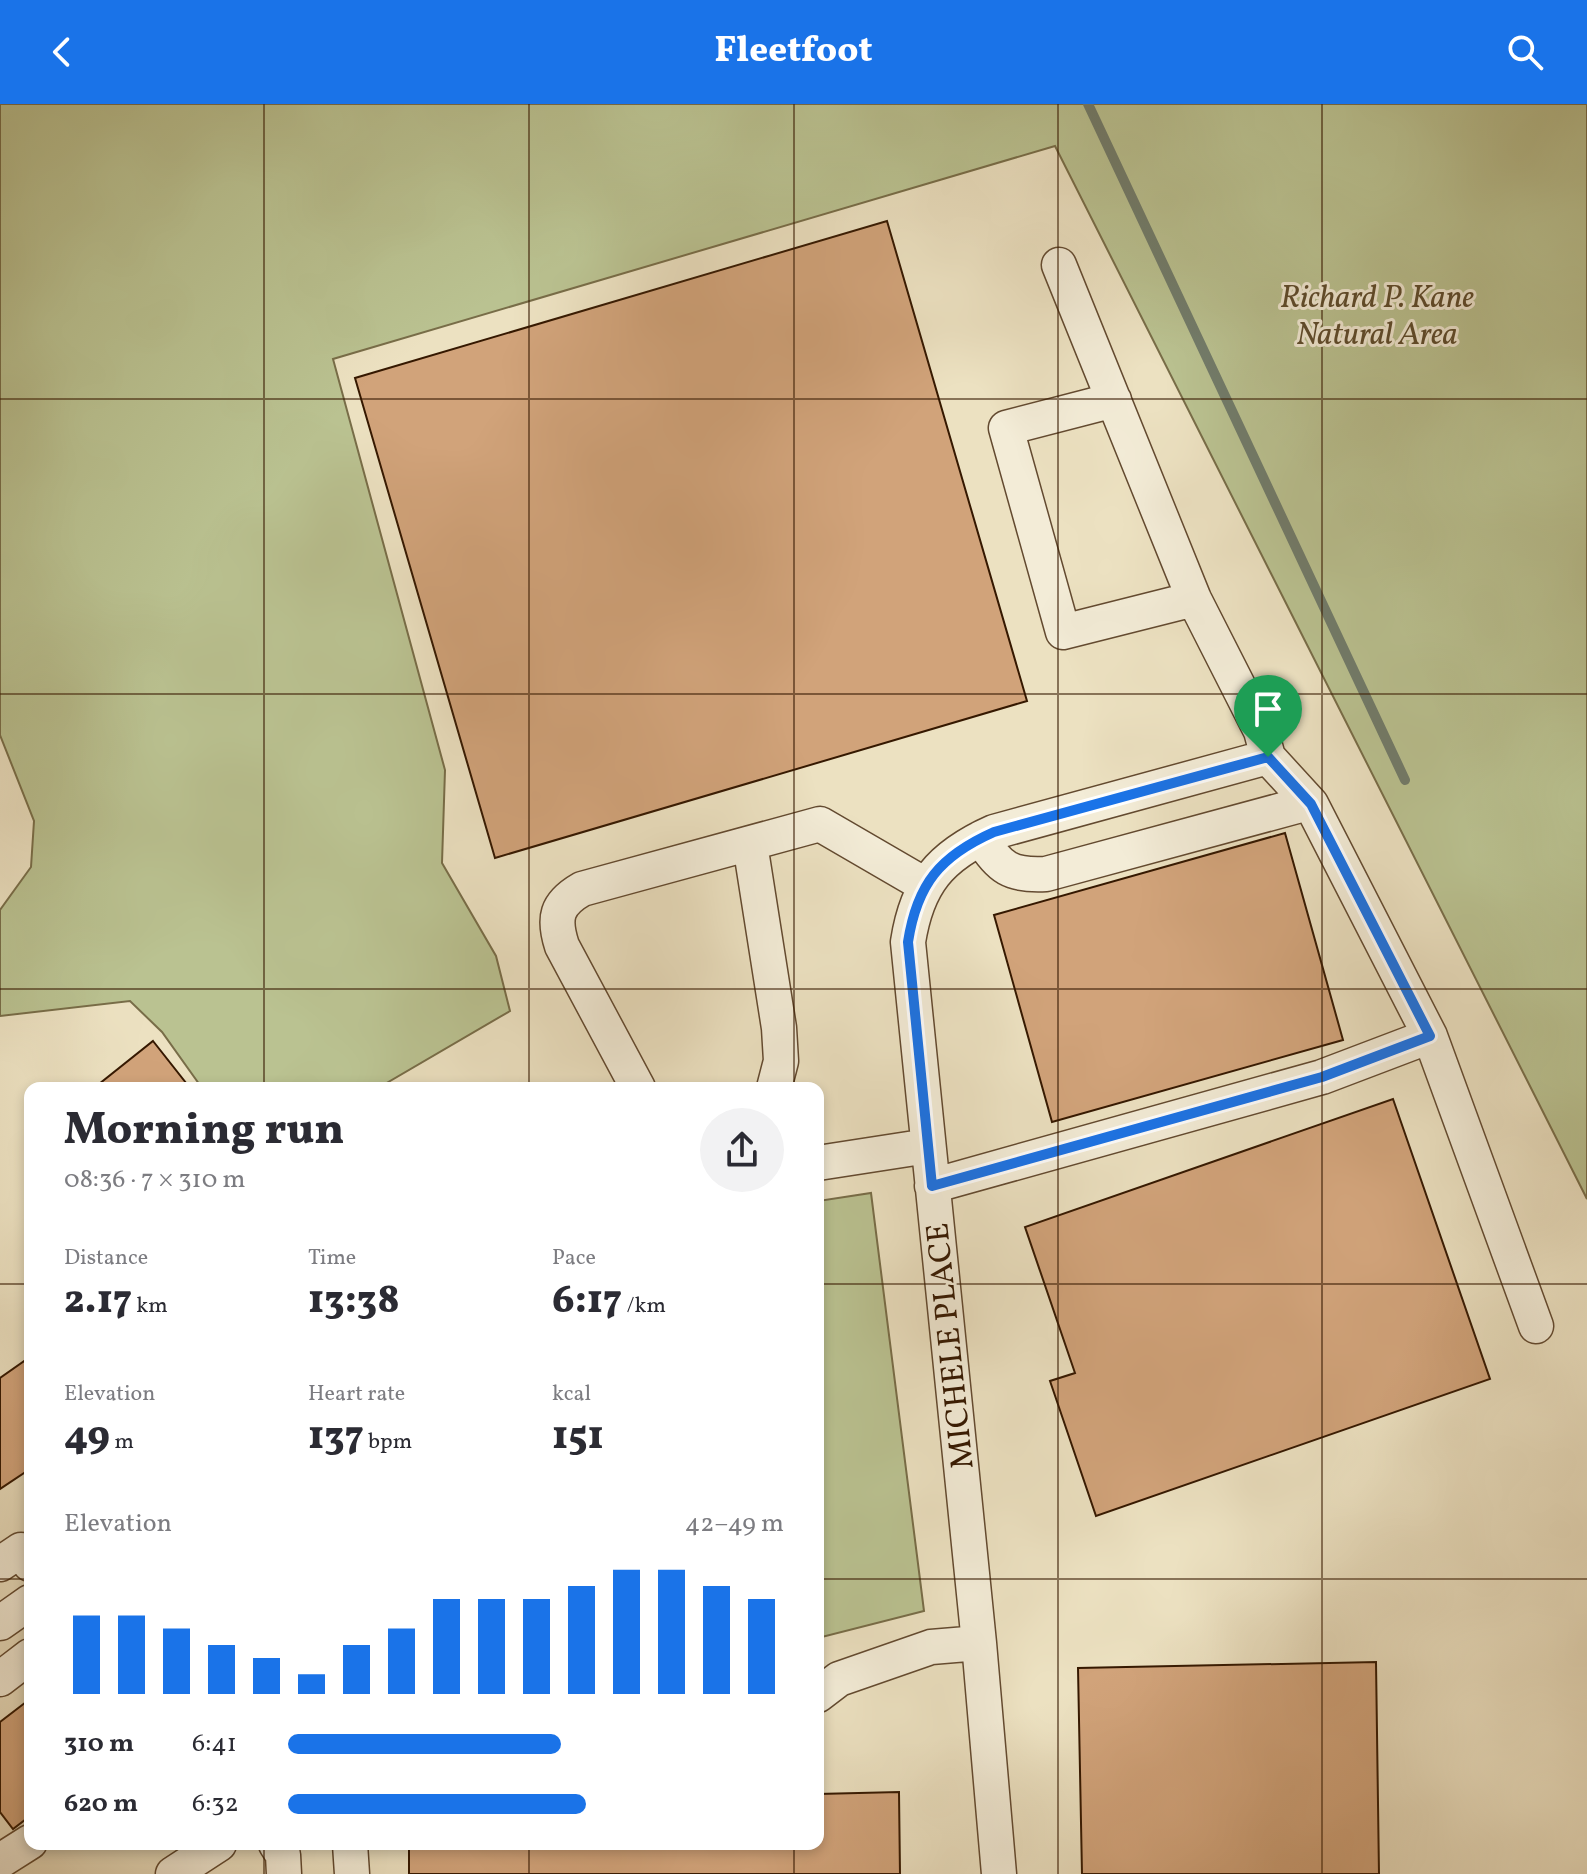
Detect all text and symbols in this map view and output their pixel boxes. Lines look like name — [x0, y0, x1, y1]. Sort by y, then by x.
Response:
text: Fleetfoot — [715, 27, 872, 77]
icon: back — [40, 30, 84, 74]
icon: search — [1503, 30, 1547, 74]
park label: Richard P. Kane Natural Area — [1280, 277, 1474, 358]
pin — [1234, 675, 1302, 757]
icon: arrive — [1246, 687, 1290, 731]
text: Morning run — [64, 1101, 344, 1162]
button: share — [700, 1108, 784, 1192]
text: 08:36 · 7 × 310 m — [64, 1162, 246, 1198]
street label: MICHELE PLACE — [917, 1220, 987, 1471]
text: Distance — [64, 1243, 148, 1274]
text: Time — [308, 1243, 356, 1274]
text: Pace — [552, 1243, 596, 1274]
text: 2.17 — [64, 1274, 132, 1330]
text: 13:38 — [308, 1274, 400, 1330]
text: 6:17 — [552, 1274, 622, 1330]
text: km — [132, 1291, 168, 1322]
text: /km — [622, 1291, 666, 1322]
text: Elevation — [64, 1379, 155, 1410]
text: Heart rate — [308, 1379, 405, 1410]
text: kcal — [552, 1379, 591, 1410]
text: 49 — [64, 1410, 110, 1466]
text: 137 — [308, 1410, 364, 1466]
text: 151 — [552, 1410, 604, 1466]
text: m — [110, 1427, 134, 1458]
text: bpm — [364, 1427, 412, 1458]
text: Elevation — [64, 1506, 172, 1542]
text: 42–49 m — [685, 1506, 784, 1542]
text: 310 m — [64, 1726, 134, 1762]
text: 6:41 — [192, 1726, 237, 1762]
text: 620 m — [64, 1786, 138, 1822]
text: 6:32 — [192, 1786, 239, 1822]

